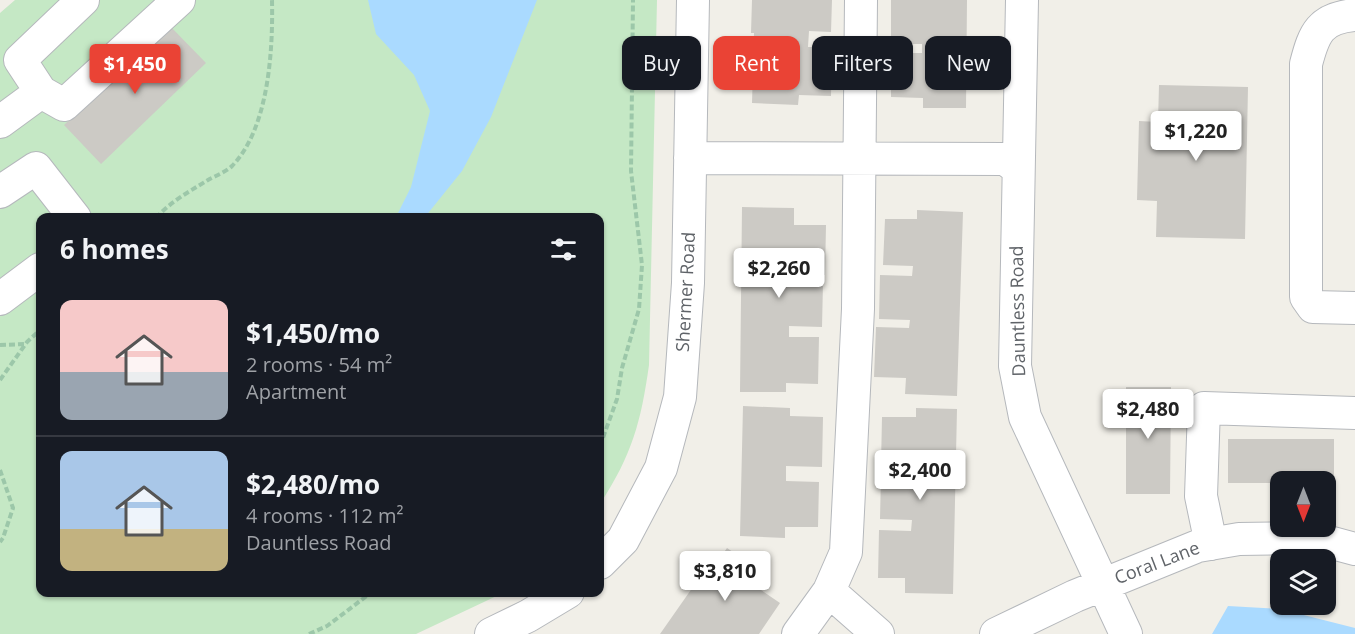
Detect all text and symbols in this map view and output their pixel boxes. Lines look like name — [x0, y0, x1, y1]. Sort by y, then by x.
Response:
chip: Buy — [622, 36, 701, 90]
chip: Rent — [713, 36, 800, 90]
chip: Filters — [812, 36, 913, 90]
chip: New — [925, 36, 1011, 90]
pin: $1,450 — [86, 44, 184, 95]
text: $1,450 — [104, 50, 166, 77]
pin: $1,220 — [1147, 111, 1245, 162]
text: $1,220 — [1165, 117, 1227, 144]
text: 6 homes — [60, 231, 169, 267]
street label: Shermer Road — [670, 231, 700, 353]
icon: filters — [547, 233, 580, 266]
street label: Dauntless Road — [1004, 245, 1030, 377]
pin: $2,260 — [730, 248, 828, 299]
text: $2,260 — [748, 254, 810, 281]
text: $1,450/mo — [246, 315, 380, 351]
icon: home — [108, 324, 180, 396]
text: 2 rooms · 54 m² — [246, 351, 392, 378]
text: Apartment — [246, 378, 346, 405]
pin: $2,480 — [1099, 389, 1197, 440]
text: $2,480 — [1117, 395, 1179, 422]
pin: $2,400 — [871, 450, 969, 501]
text: $2,400 — [889, 456, 951, 483]
text: $2,480/mo — [246, 466, 380, 502]
north arrow — [1270, 471, 1336, 537]
map controls — [1270, 471, 1336, 615]
icon: home — [108, 475, 180, 547]
text: 4 rooms · 112 m² — [246, 502, 404, 529]
text: Dauntless Road — [246, 529, 392, 556]
street label: Coral Lane — [1111, 535, 1203, 589]
button: layers — [1270, 549, 1336, 615]
pin: $3,810 — [676, 551, 774, 602]
text: $3,810 — [694, 557, 756, 584]

